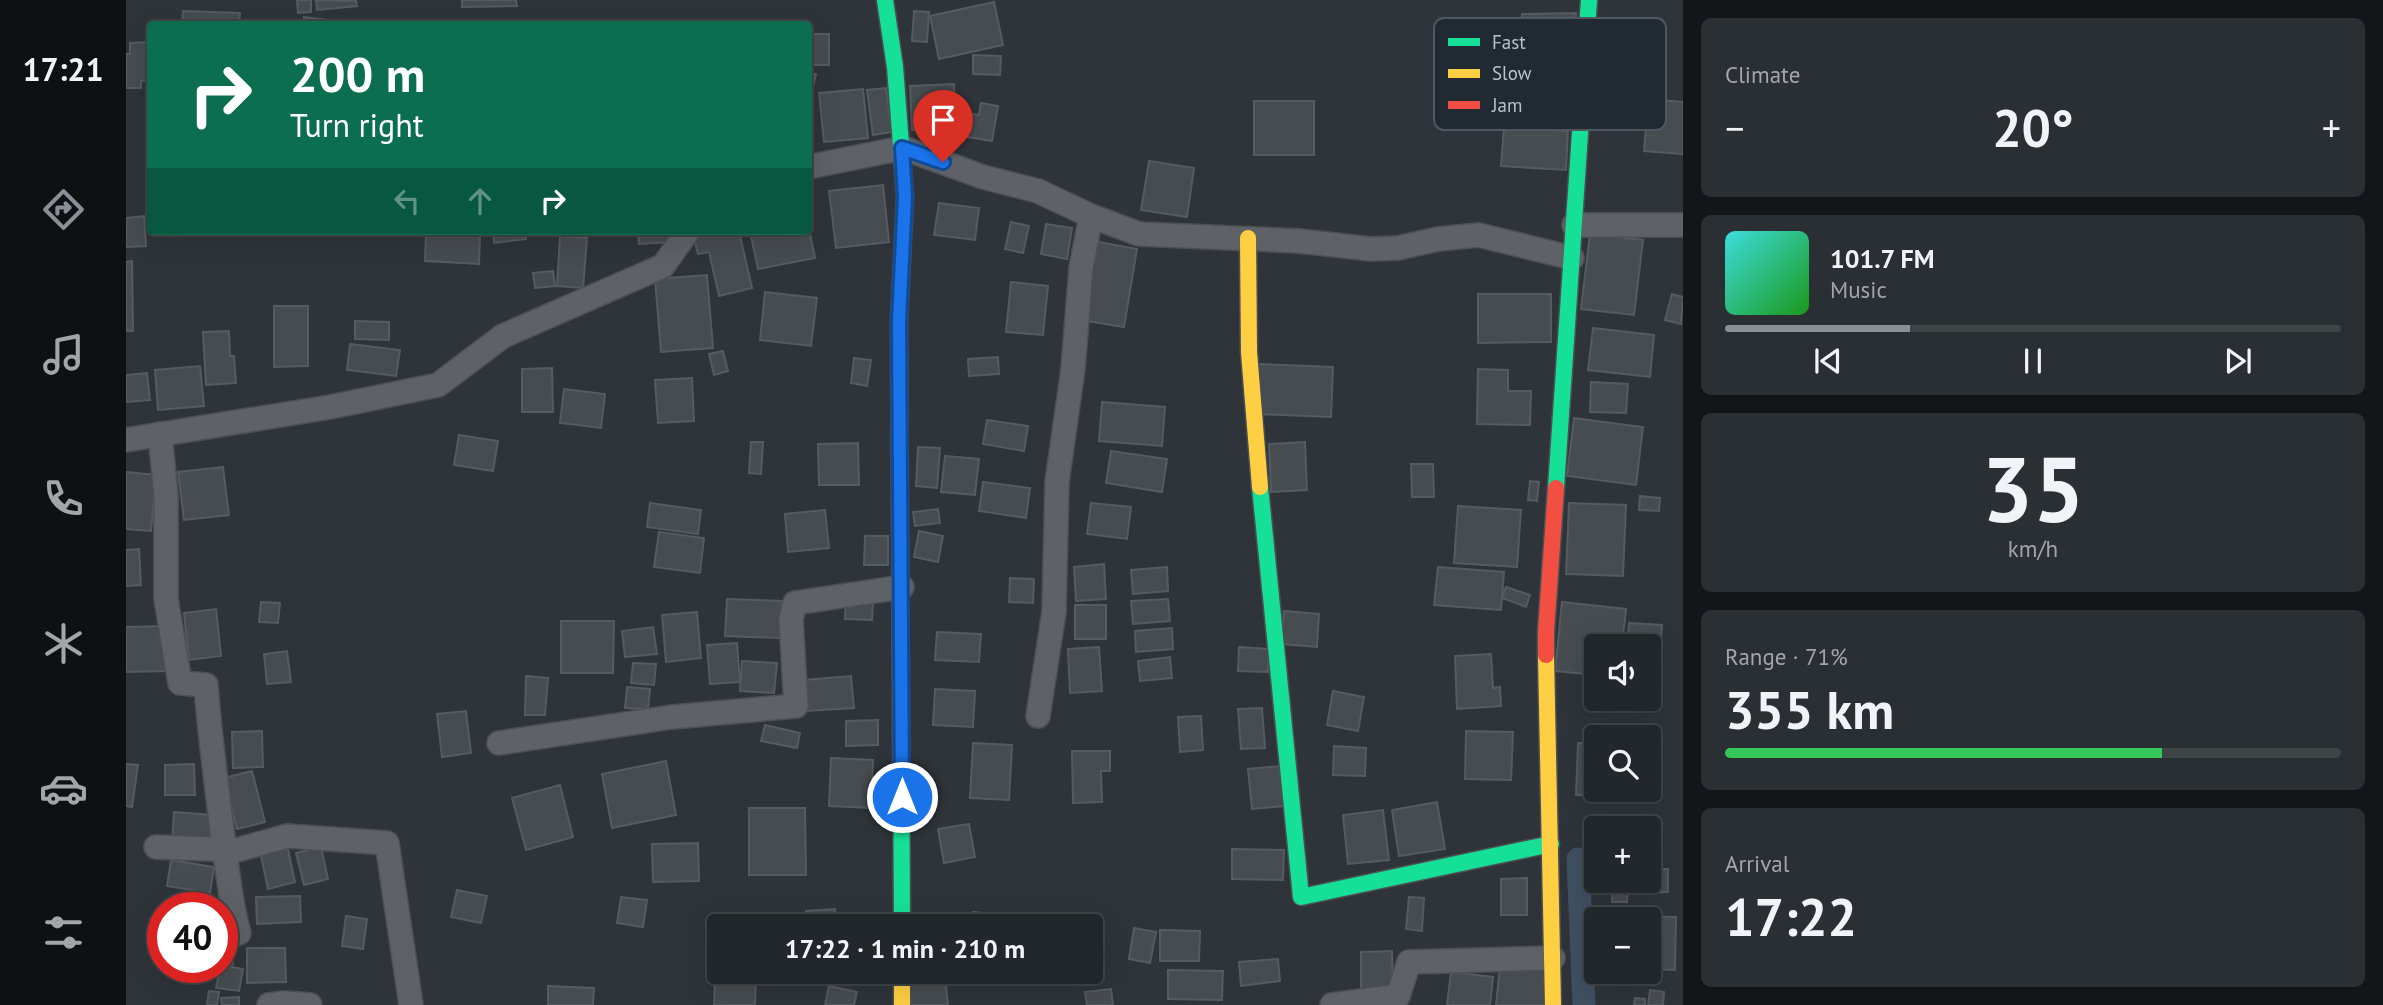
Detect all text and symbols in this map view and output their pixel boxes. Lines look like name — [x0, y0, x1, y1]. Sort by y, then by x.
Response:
legend — [1434, 18, 1666, 130]
text: Fast — [1492, 30, 1526, 54]
text: 200 m — [290, 42, 425, 106]
text: 17:21 — [22, 48, 104, 90]
icon: right — [175, 49, 266, 140]
text: Climate — [1725, 60, 1800, 89]
text: Slow — [1492, 61, 1532, 85]
pin — [913, 90, 973, 162]
text: Jam — [1491, 93, 1522, 117]
text: 20° — [1992, 94, 2074, 161]
icon: arrive — [924, 101, 962, 139]
text: − — [1725, 103, 1744, 152]
text: + — [2322, 103, 2341, 152]
text: Turn right — [290, 104, 424, 146]
icon: left — [388, 182, 426, 220]
icon: ahead — [461, 182, 499, 220]
icon: right — [534, 182, 572, 220]
icon: directions — [39, 185, 88, 234]
text: 101.7 FM — [1830, 242, 1935, 275]
text: Music — [1830, 275, 1887, 304]
icon: music — [39, 330, 88, 379]
icon: previous — [1809, 342, 1847, 380]
icon: pause — [2014, 342, 2052, 380]
icon: next — [2219, 342, 2257, 380]
text: 35 — [1981, 429, 2085, 547]
icon: phone — [39, 474, 88, 523]
text: km/h — [2008, 534, 2058, 563]
icon: climate — [39, 619, 88, 668]
map controls — [1584, 634, 1661, 984]
button: sound — [1584, 634, 1661, 711]
text: Range · 71% — [1725, 642, 1848, 671]
text: 355 km — [1725, 676, 1894, 743]
button: search — [1584, 725, 1661, 802]
position arrow — [865, 760, 939, 834]
icon: car — [39, 764, 88, 813]
button: + — [1584, 816, 1661, 893]
text: Arrival — [1725, 849, 1789, 878]
text: 17:22 — [1725, 883, 1857, 950]
speed limit sign: 40 — [147, 892, 238, 983]
button: − — [1584, 907, 1661, 984]
icon: filters — [39, 908, 88, 957]
text: 17:22 · 1 min · 210 m — [785, 932, 1025, 965]

